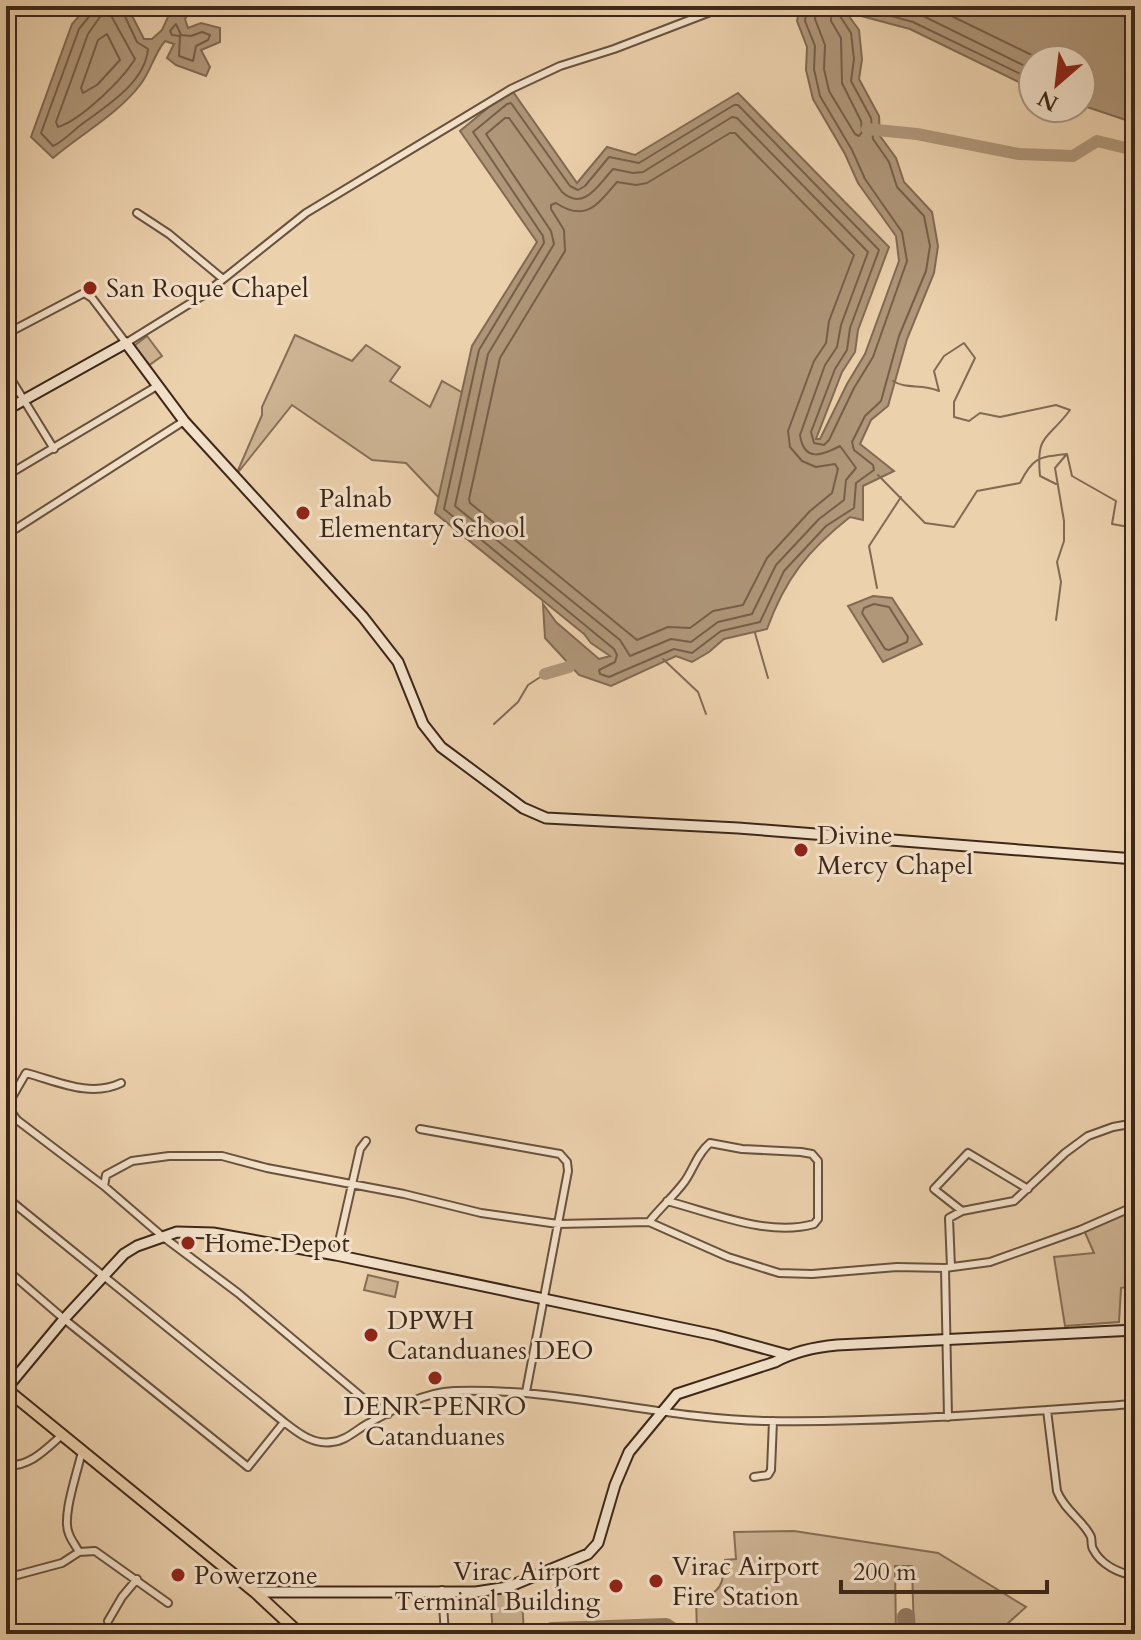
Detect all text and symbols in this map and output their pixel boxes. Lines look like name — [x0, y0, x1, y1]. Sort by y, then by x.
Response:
north arrow — [1017, 44, 1097, 124]
text: N — [1033, 83, 1064, 119]
place label: San Roque Chapel — [106, 271, 309, 306]
marker: San Roque Chapel — [81, 279, 99, 297]
place label: Palnab Elementary School — [319, 481, 526, 546]
marker: Palnab Elementary School — [294, 504, 312, 522]
place label: Divine Mercy Chapel — [817, 818, 973, 883]
marker: Divine Mercy Chapel — [792, 841, 810, 859]
place label: Home Depot — [204, 1226, 350, 1261]
marker: Home Depot — [179, 1234, 197, 1252]
place label: DPWH Catanduanes DEO — [387, 1303, 594, 1368]
marker: DPWH Catanduanes DEO — [362, 1326, 380, 1344]
marker: DENR-PENRO Catanduanes — [426, 1369, 444, 1387]
place label: DENR-PENRO Catanduanes — [343, 1389, 527, 1454]
scale bar — [841, 1544, 1047, 1594]
place label: Virac Airport Fire Station — [672, 1549, 819, 1614]
place label: Virac Airport Terminal Building — [394, 1554, 600, 1619]
text: 200 m — [853, 1556, 917, 1589]
place label: Powerzone — [194, 1558, 318, 1593]
marker: Powerzone — [169, 1566, 187, 1584]
marker: Virac Airport Fire Station — [647, 1572, 665, 1590]
marker: Virac Airport Terminal Building — [607, 1577, 625, 1595]

